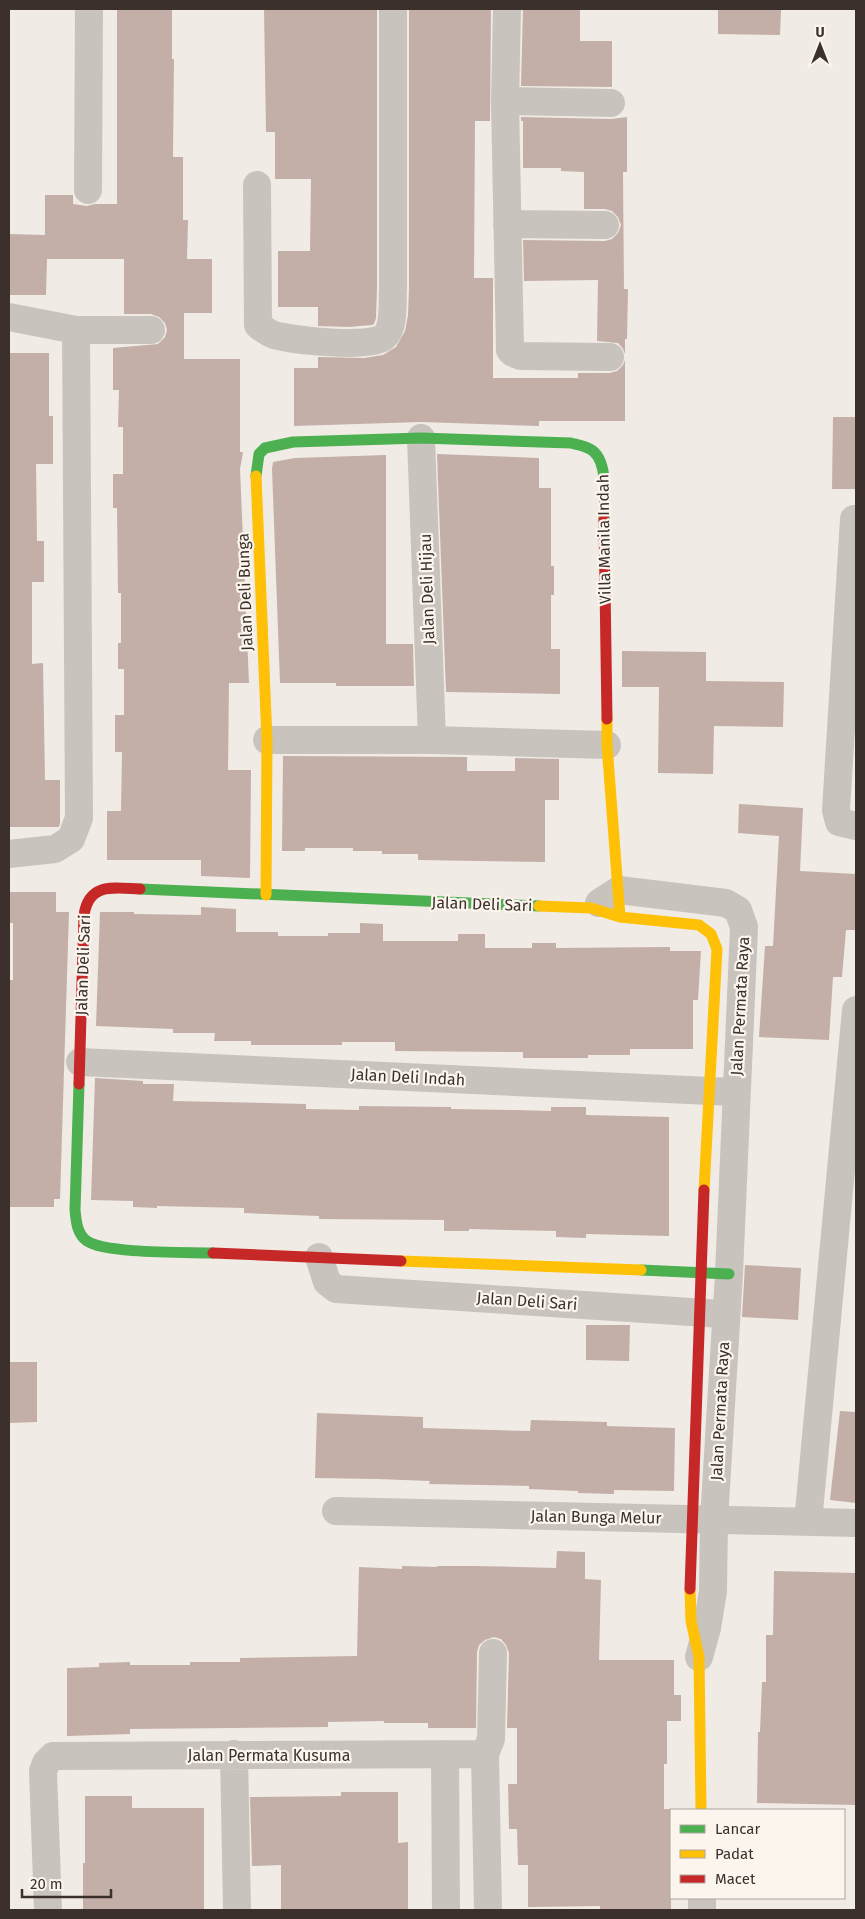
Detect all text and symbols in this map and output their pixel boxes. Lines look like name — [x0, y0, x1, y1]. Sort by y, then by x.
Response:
north arrow — [795, 20, 845, 70]
text: U — [815, 24, 825, 41]
street label: Villa Manila Indah — [593, 474, 615, 604]
street label: Jalan Deli Bunga — [233, 533, 257, 651]
street label: Jalan Deli Hijau — [416, 533, 438, 645]
street label: Jalan Deli Sari — [431, 893, 533, 915]
street label: Jalan Deli Sari — [72, 914, 94, 1016]
street label: Jalan Permata Raya — [727, 936, 753, 1076]
street label: Jalan Deli Indah — [350, 1065, 466, 1089]
street label: Jalan Deli Sari — [476, 1288, 578, 1314]
street label: Jalan Permata Raya — [707, 1341, 733, 1481]
street label: Jalan Bunga Melur — [530, 1506, 663, 1528]
street label: Jalan Permata Kusuma — [188, 1746, 350, 1765]
legend — [670, 1809, 845, 1899]
text: Lancar — [715, 1820, 760, 1838]
text: Padat — [715, 1845, 754, 1863]
scale bar — [22, 1866, 111, 1898]
text: Macet — [715, 1870, 756, 1888]
text: 20 m — [30, 1875, 63, 1893]

